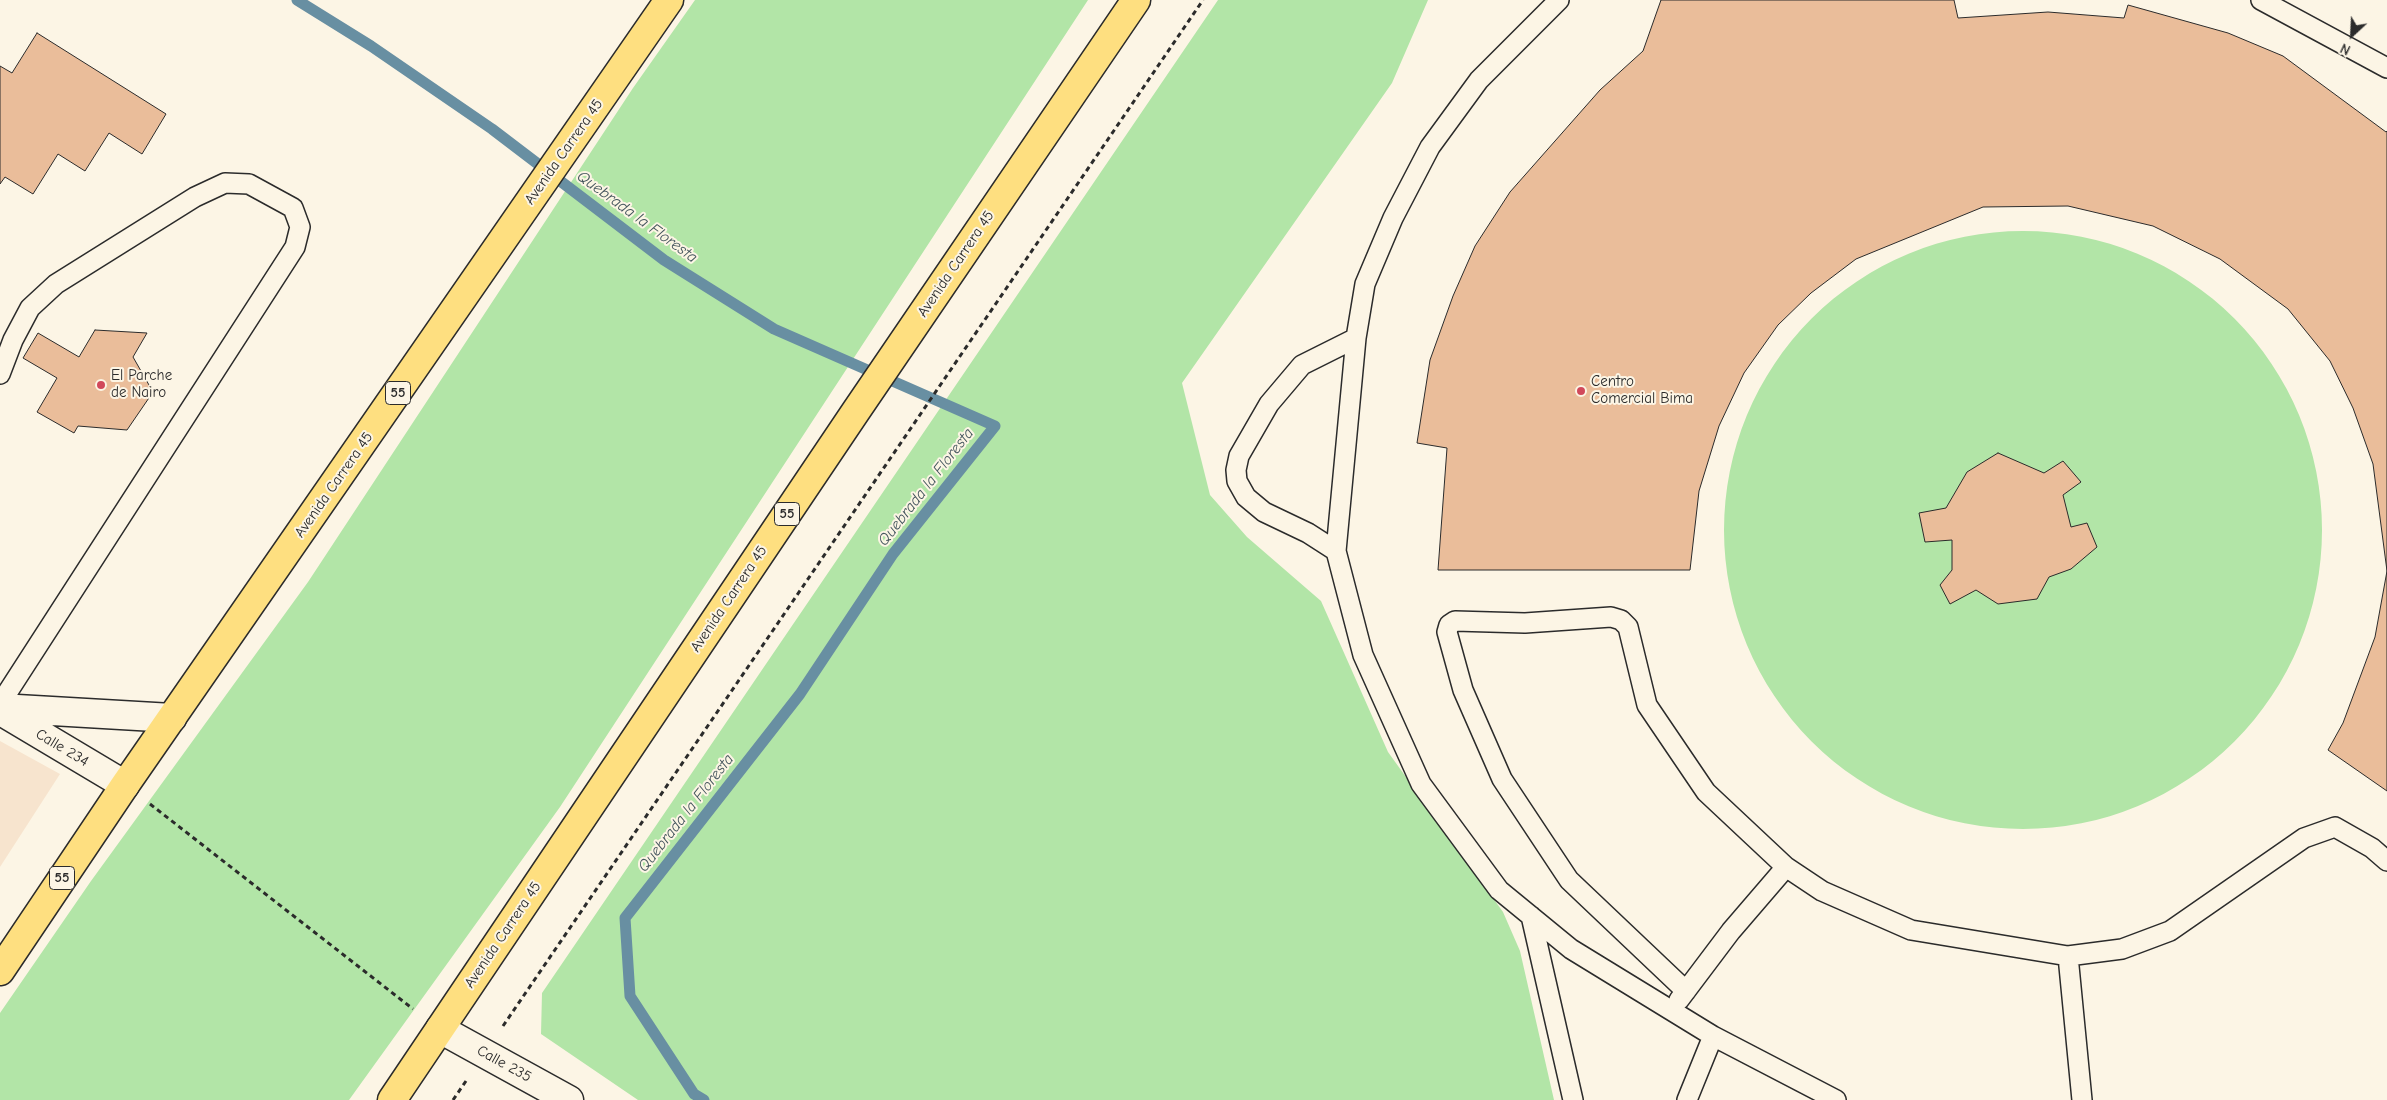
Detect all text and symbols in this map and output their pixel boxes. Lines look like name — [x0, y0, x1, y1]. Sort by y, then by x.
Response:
north arrow — [2327, 10, 2377, 60]
text: N — [2338, 39, 2353, 59]
street label: Avenida Carrera 45 — [521, 96, 607, 208]
water label: Quebrada la Floresta — [573, 167, 701, 267]
street label: Avenida Carrera 45 — [914, 207, 998, 321]
place label: El Parche de Nairo — [111, 367, 172, 402]
place label: Centro Comercial Bima — [1591, 373, 1693, 408]
marker: El Parche de Nairo — [95, 379, 107, 391]
road number: 55 — [386, 382, 410, 404]
marker: Centro Comercial Bima — [1575, 385, 1587, 397]
water label: Quebrada la Floresta — [874, 424, 978, 550]
street label: Avenida Carrera 45 — [291, 429, 377, 541]
road number: 55 — [774, 502, 800, 526]
street label: Avenida Carrera 45 — [687, 542, 771, 656]
street label: Calle 234 — [32, 725, 92, 771]
water label: Quebrada la Floresta — [634, 750, 738, 876]
road number: 55 — [50, 866, 74, 890]
street label: Avenida Carrera 45 — [461, 878, 545, 992]
street label: Calle 235 — [474, 1042, 534, 1086]

